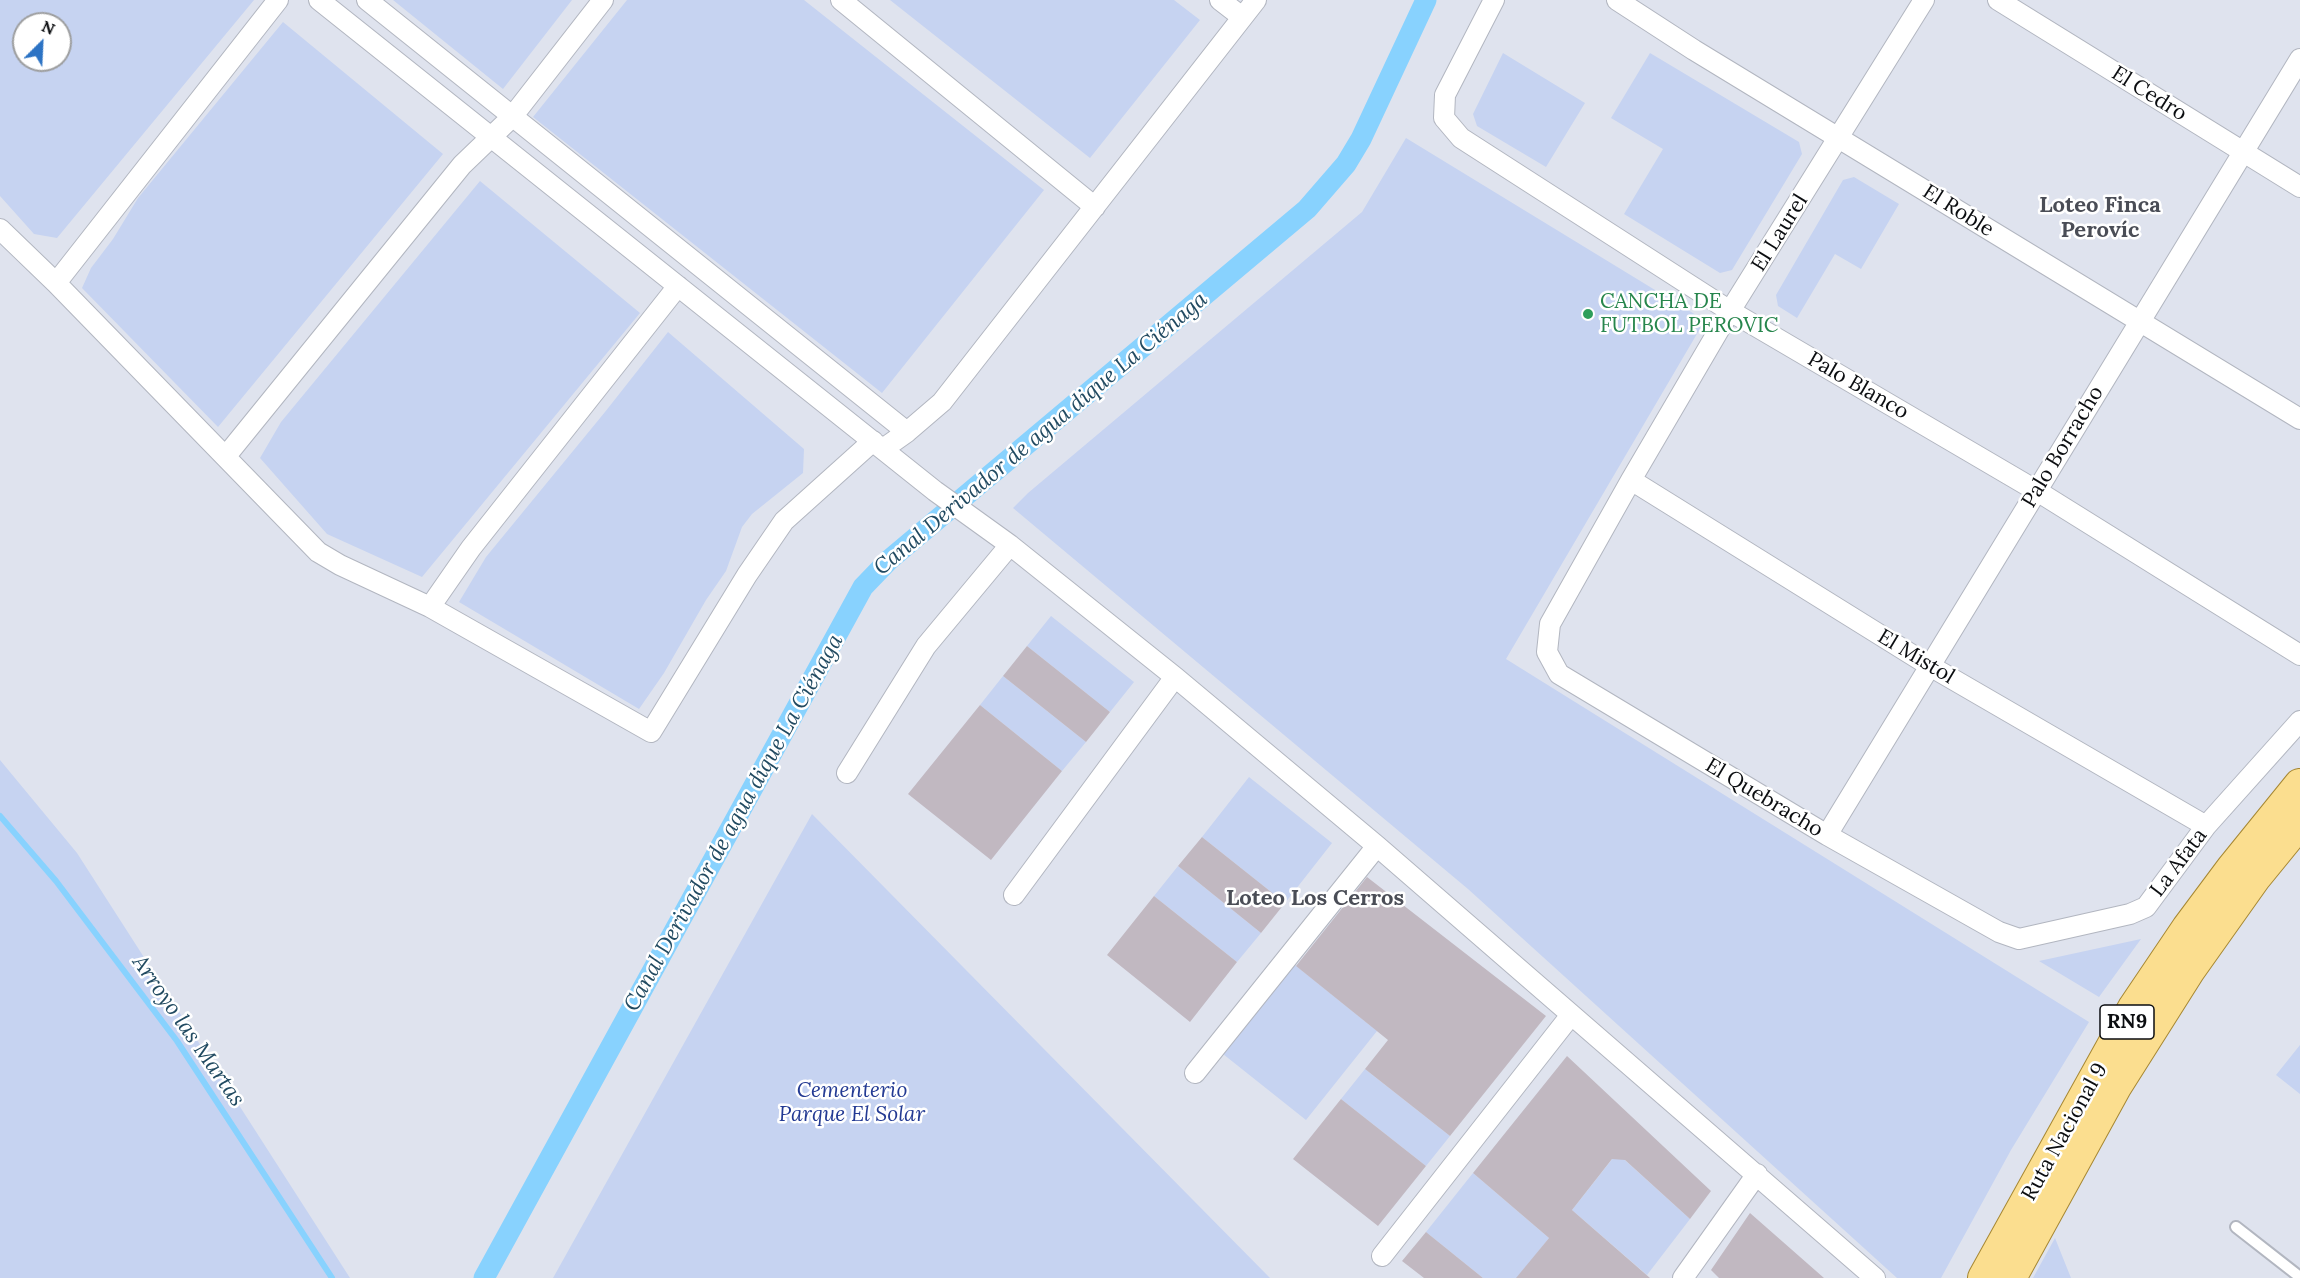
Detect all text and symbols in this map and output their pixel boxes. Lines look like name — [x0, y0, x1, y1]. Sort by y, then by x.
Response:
north arrow — [12, 12, 72, 72]
text: N — [39, 16, 58, 39]
street label: El Cedro — [2107, 61, 2191, 127]
street label: El Roble — [1918, 179, 1998, 243]
street label: El Laurel — [1746, 190, 1814, 276]
district label: Loteo Finca Perovíc — [2039, 193, 2161, 244]
water label: Canal Derivador de agua dique La Ciénaga — [869, 287, 1213, 581]
place label: CANCHA DE FUTBOL PEROVIC — [1600, 289, 1778, 339]
marker: CANCHA DE FUTBOL PEROVIC — [1581, 307, 1595, 321]
street label: Palo Blanco — [1803, 347, 1913, 425]
street label: Palo Borracho — [2017, 382, 2109, 512]
street label: El Mistol — [1873, 624, 1959, 690]
water label: Canal Derivador de agua dique La Ciénaga — [619, 630, 849, 1016]
street label: El Quebracho — [1701, 753, 1827, 843]
street label: La Afata — [2145, 824, 2213, 902]
district label: Loteo Los Cerros — [1226, 886, 1404, 912]
water label: Arroyo las Martas — [126, 950, 250, 1112]
road number: RN9 — [2100, 1005, 2154, 1039]
street label: Ruta Nacional 9 — [2017, 1059, 2113, 1205]
park label: Cementerio Parque El Solar — [779, 1078, 925, 1128]

